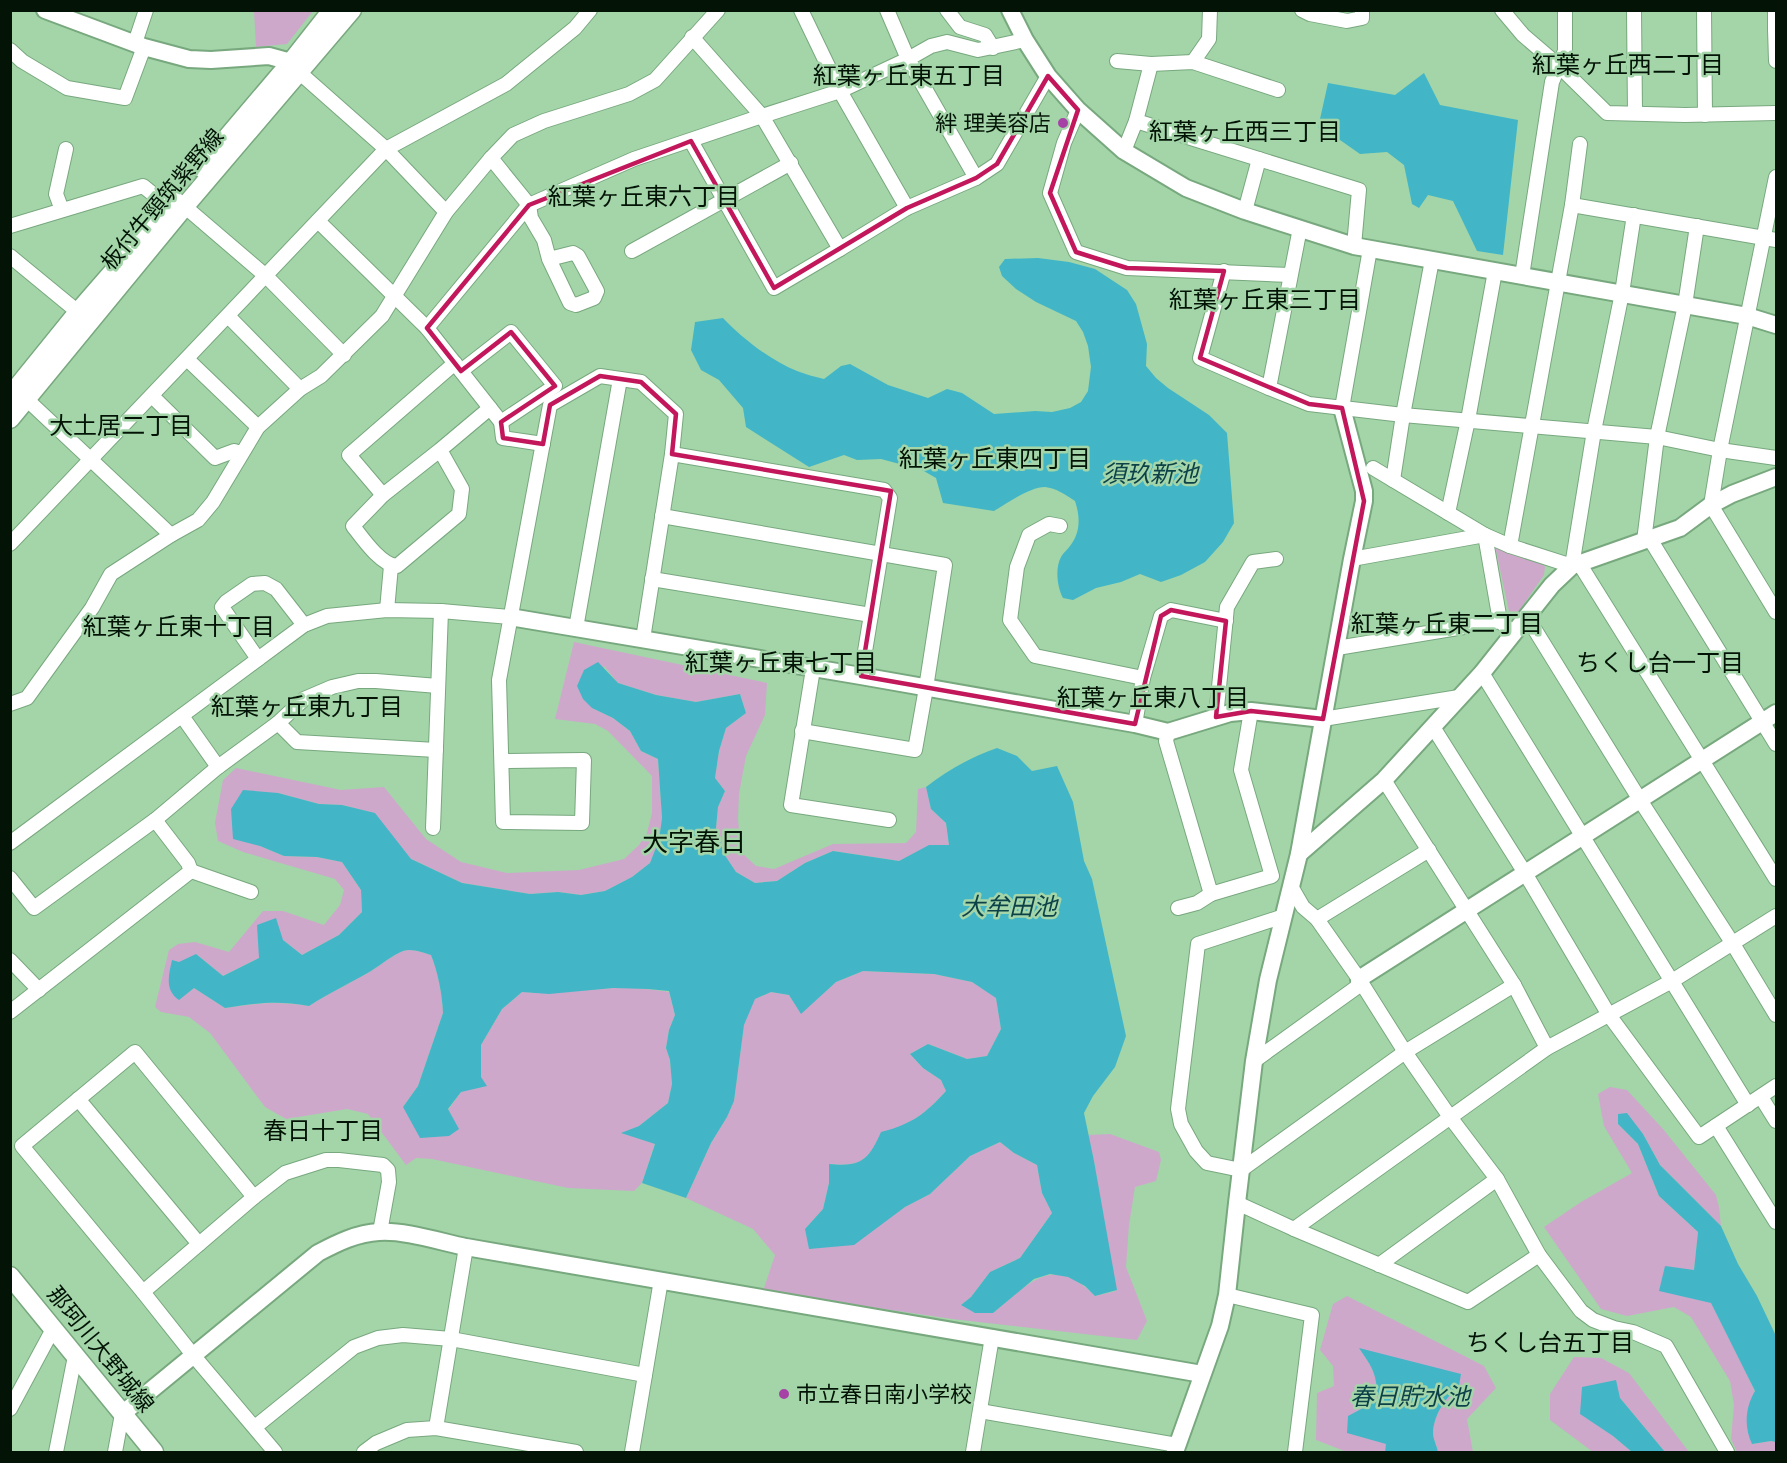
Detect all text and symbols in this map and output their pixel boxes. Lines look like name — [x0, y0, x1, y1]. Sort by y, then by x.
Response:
district label: 紅葉ヶ丘西二丁目 — [1532, 49, 1724, 79]
district label: 紅葉ヶ丘東五丁目 — [813, 60, 1005, 90]
place label: 絆 理美容店 — [935, 109, 1051, 137]
marker: 絆 理美容店 — [1056, 116, 1070, 130]
district label: 紅葉ヶ丘西三丁目 — [1149, 116, 1341, 146]
street label: 板付牛頸筑紫野線 — [95, 123, 229, 275]
district label: 紅葉ヶ丘東六丁目 — [548, 181, 740, 211]
district label: 紅葉ヶ丘東三丁目 — [1169, 284, 1361, 314]
district label: 大土居二丁目 — [49, 410, 193, 440]
district label: 紅葉ヶ丘東四丁目 — [899, 443, 1091, 473]
water label: 須玖新池 — [1102, 458, 1200, 488]
district label: 紅葉ヶ丘東二丁目 — [1351, 608, 1543, 638]
district label: 紅葉ヶ丘東十丁目 — [83, 611, 275, 641]
district label: 紅葉ヶ丘東七丁目 — [685, 647, 877, 677]
district label: ちくし台一丁目 — [1576, 647, 1744, 677]
district label: 紅葉ヶ丘東八丁目 — [1057, 682, 1249, 712]
district label: 紅葉ヶ丘東九丁目 — [211, 691, 403, 721]
district label: 大字春日 — [642, 825, 746, 858]
water label: 大牟田池 — [961, 891, 1059, 921]
district label: 春日十丁目 — [263, 1115, 383, 1145]
street label: 那珂川大野城線 — [42, 1280, 160, 1418]
district label: ちくし台五丁目 — [1466, 1327, 1634, 1357]
place label: 市立春日南小学校 — [796, 1380, 972, 1408]
water label: 春日貯水池 — [1350, 1381, 1472, 1411]
marker: 市立春日南小学校 — [777, 1387, 791, 1401]

